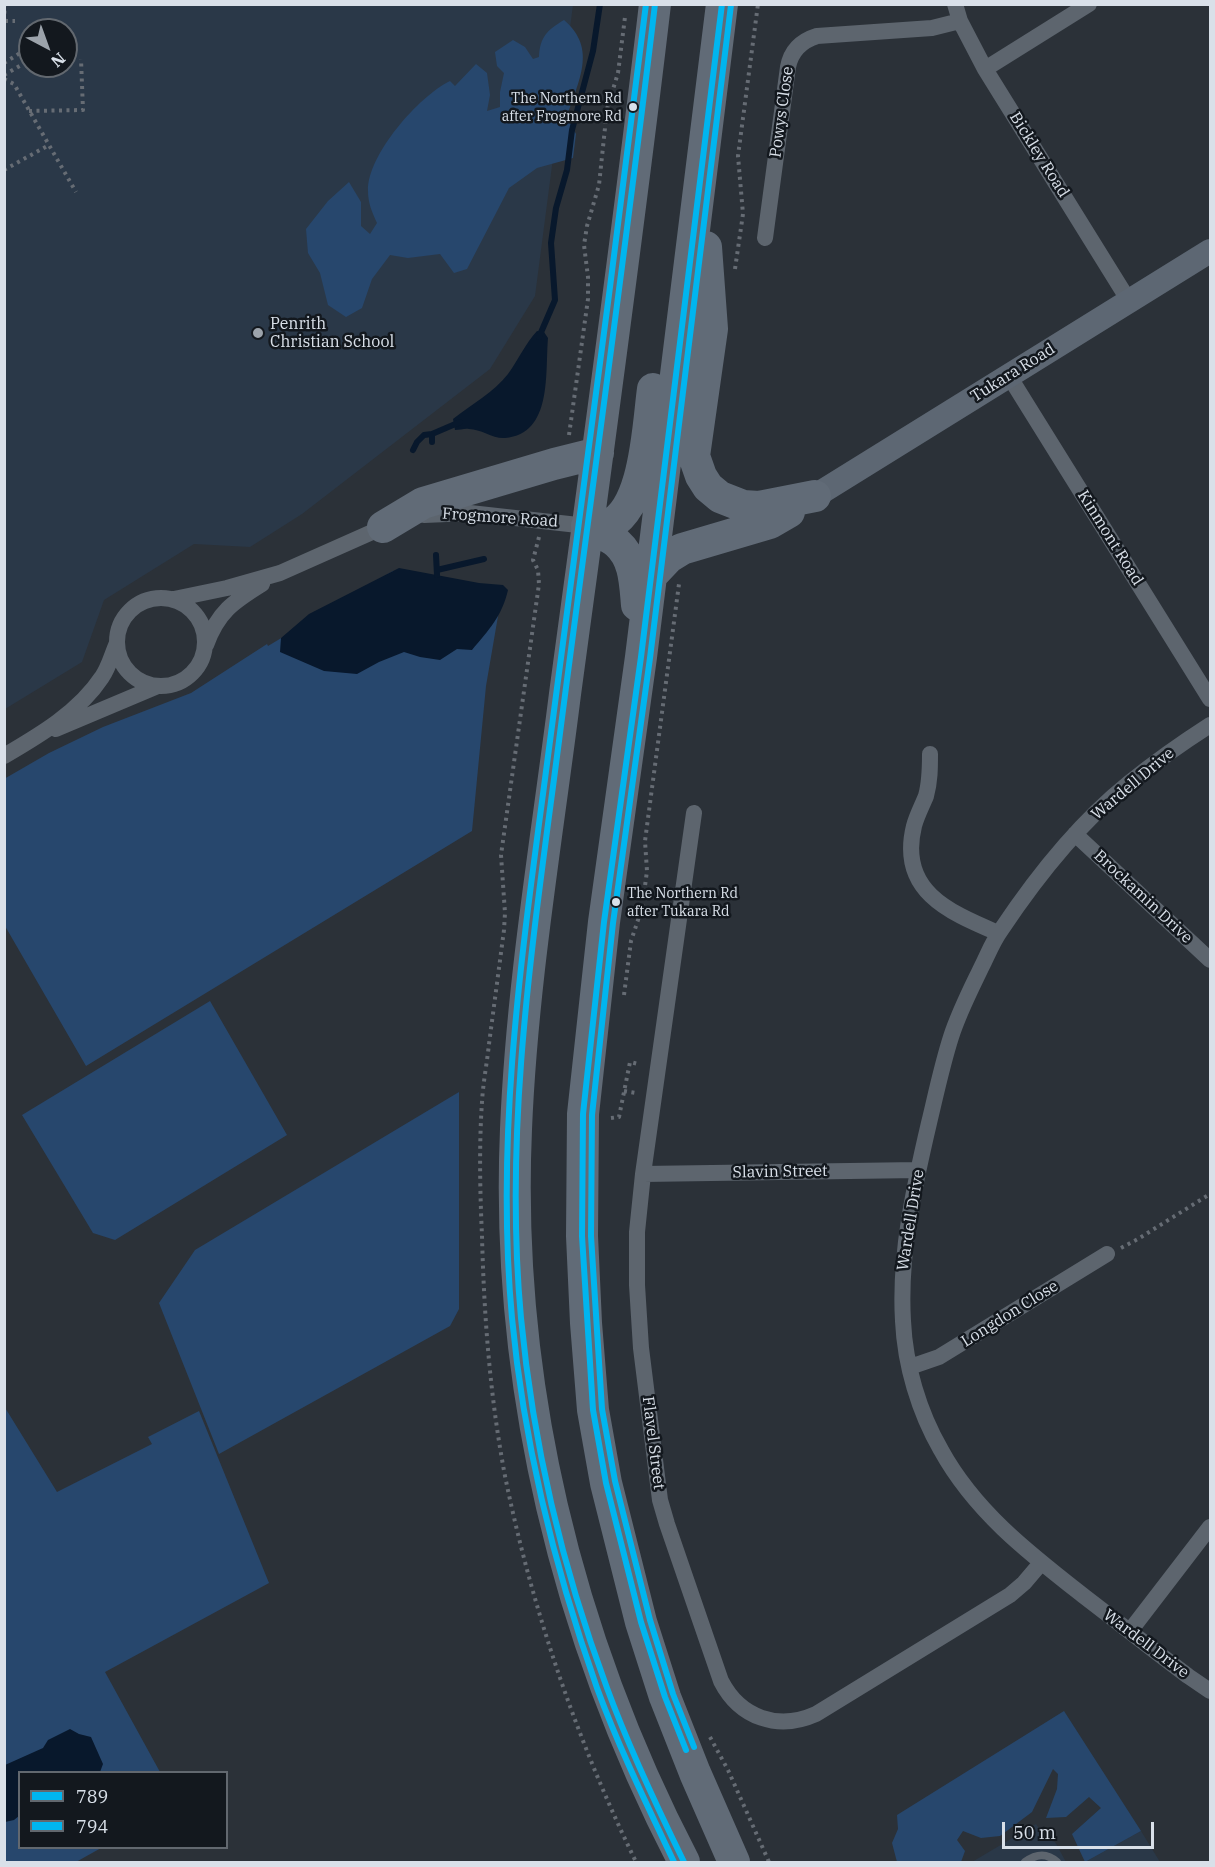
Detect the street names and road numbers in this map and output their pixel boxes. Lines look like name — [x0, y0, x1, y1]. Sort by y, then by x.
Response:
street label: Powys Close — [766, 65, 798, 159]
street label: Bickley Road — [1005, 109, 1073, 201]
street label: Tukara Road — [967, 339, 1059, 407]
street label: Kinmont Road — [1073, 487, 1147, 589]
street label: Frogmore Road — [441, 504, 559, 532]
street label: Wardell Drive — [1088, 744, 1178, 824]
street label: Brockamin Drive — [1090, 846, 1196, 948]
street label: Slavin Street — [732, 1162, 828, 1182]
street label: Wardell Drive — [894, 1168, 928, 1272]
street label: Longdon Close — [958, 1277, 1062, 1351]
street label: Flavel Street — [638, 1395, 668, 1491]
street label: Wardell Drive — [1099, 1606, 1193, 1682]

